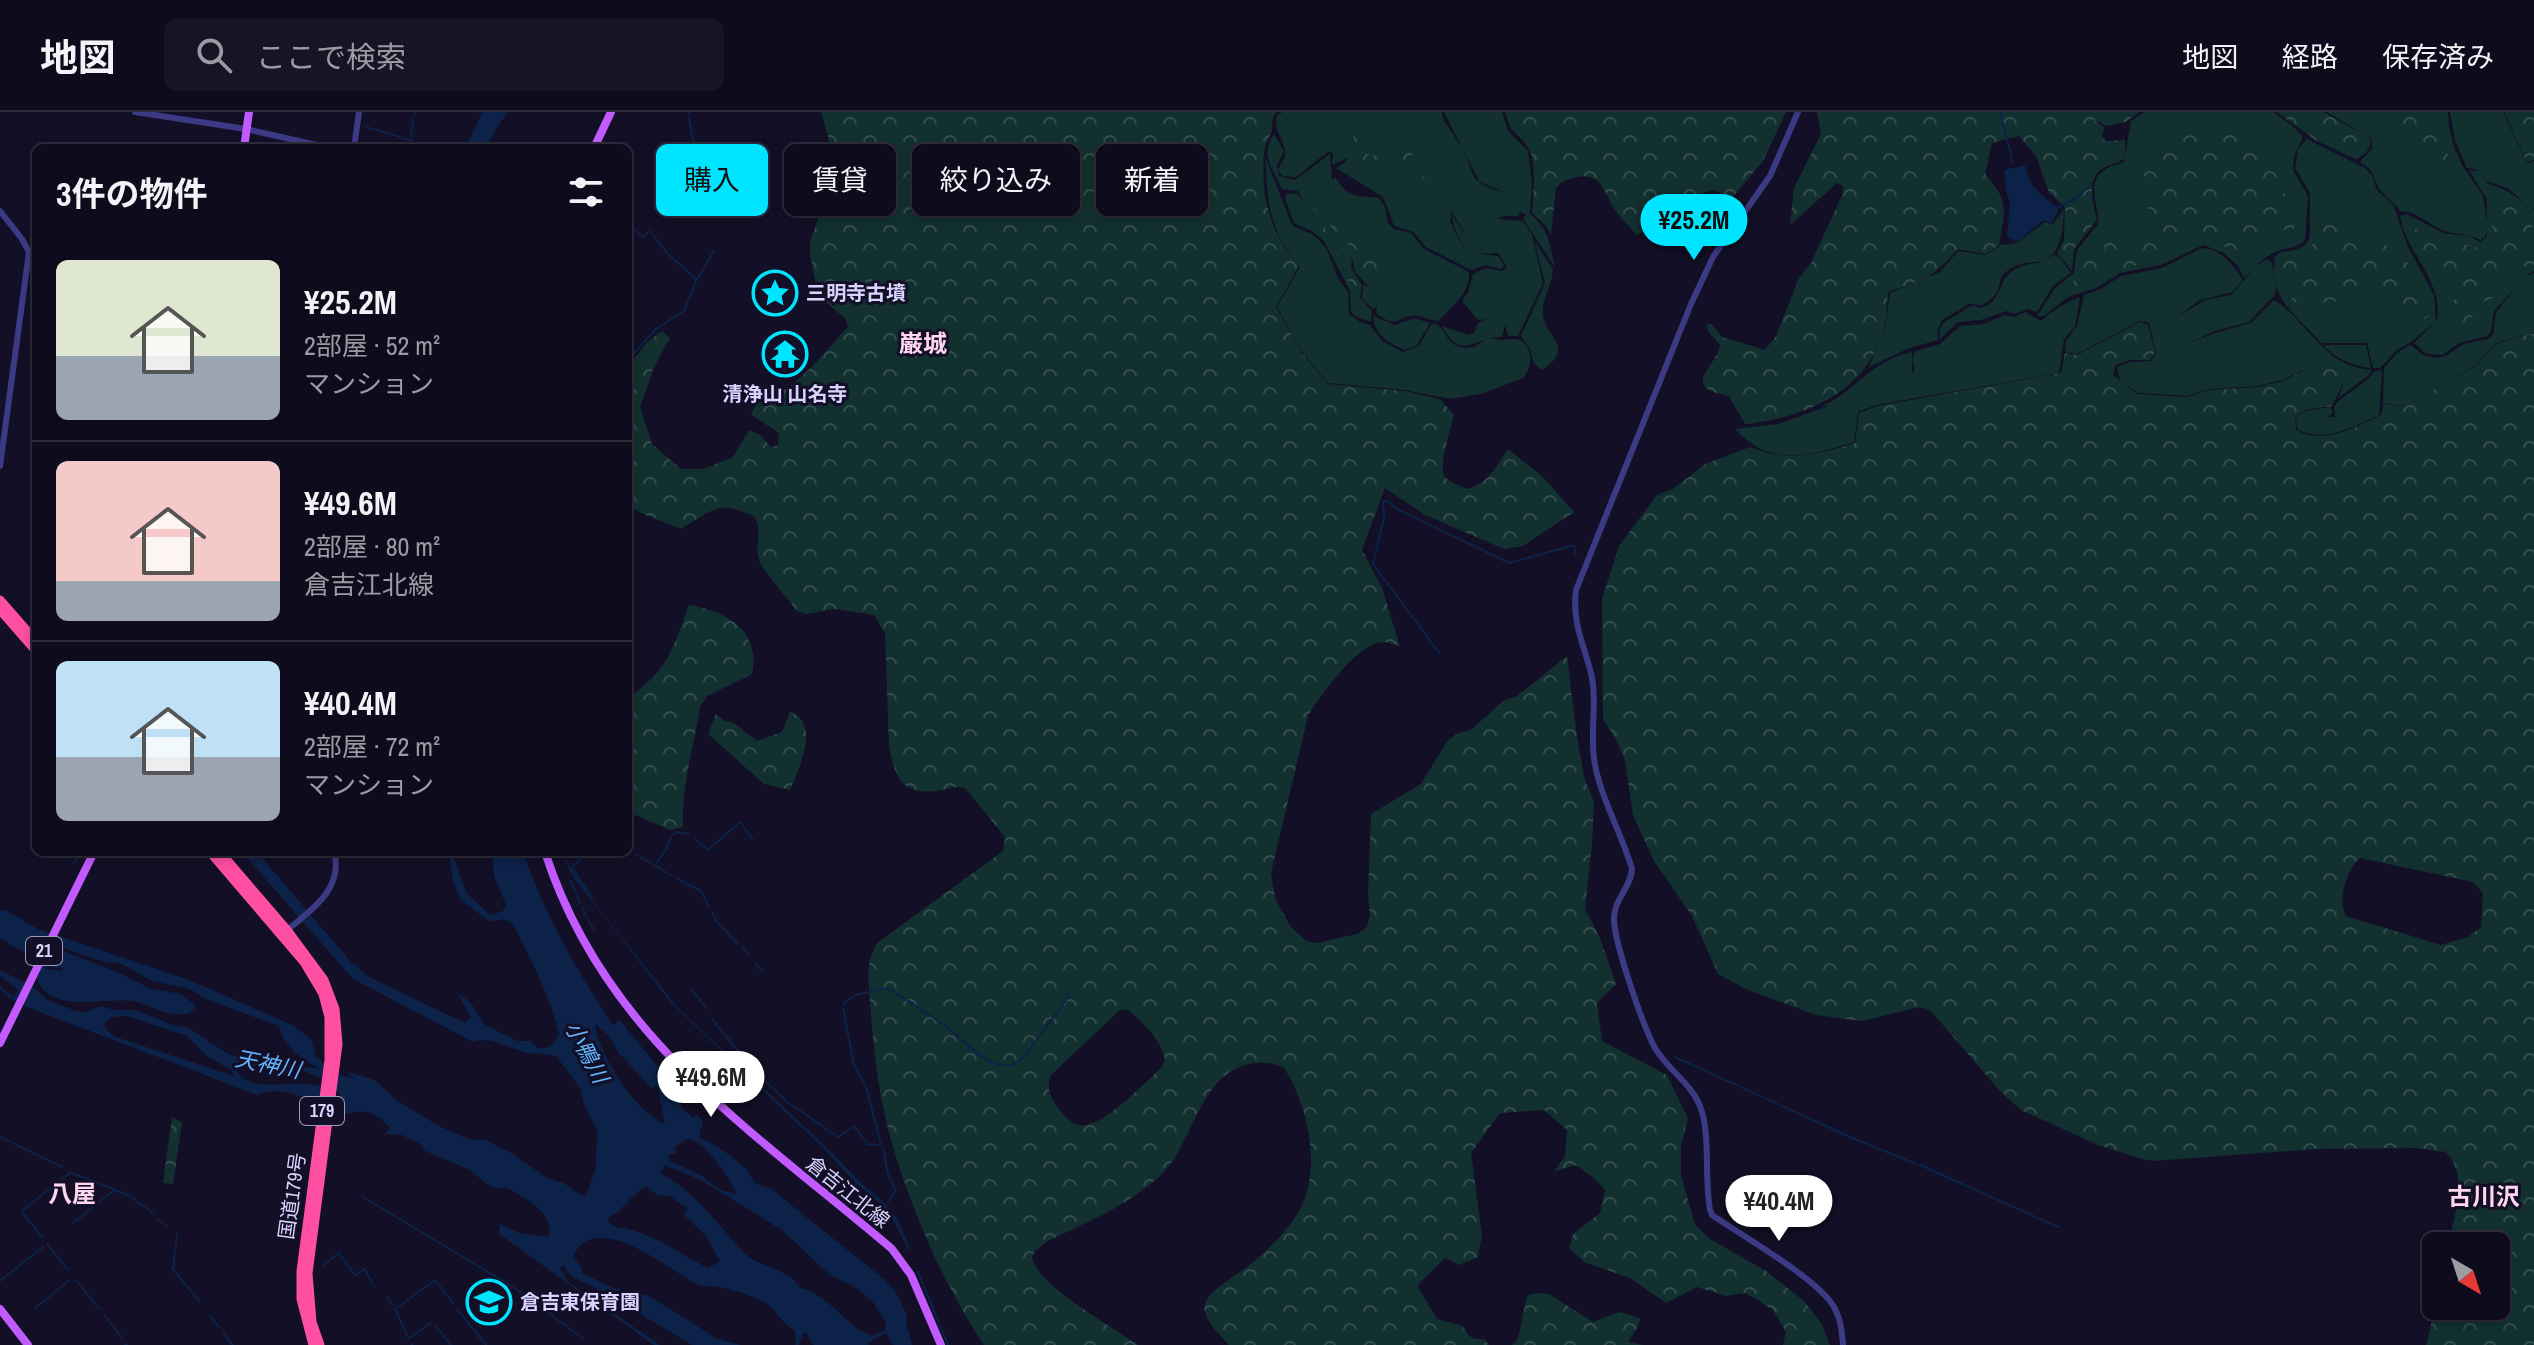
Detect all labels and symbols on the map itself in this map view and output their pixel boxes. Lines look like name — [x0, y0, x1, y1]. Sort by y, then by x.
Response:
pin: ¥25.2M — [1629, 194, 1759, 262]
place icon: 三明寺古墳 — [751, 269, 799, 317]
place label: 三明寺古墳 — [806, 279, 906, 306]
district label: 巌城 — [899, 327, 947, 359]
temple icon: 清浄山 山名寺 — [761, 330, 809, 378]
place label: 清浄山 山名寺 — [723, 380, 847, 407]
road number: 21 — [26, 937, 62, 965]
water label: 小鴨川 — [558, 1016, 617, 1090]
water label: 天神川 — [233, 1043, 305, 1085]
pin: ¥49.6M — [646, 1051, 776, 1119]
road number: 179 — [300, 1097, 344, 1125]
street label: 倉吉江北線 — [801, 1150, 896, 1234]
street label: 国道179号 — [272, 1151, 311, 1241]
pin: ¥40.4M — [1714, 1175, 1844, 1243]
district label: 八屋 — [48, 1177, 96, 1209]
district label: 古川沢 — [2448, 1180, 2520, 1212]
north arrow — [2422, 1232, 2510, 1320]
school or university icon: 倉吉東保育園 — [465, 1278, 513, 1326]
place label: 倉吉東保育園 — [520, 1288, 640, 1315]

